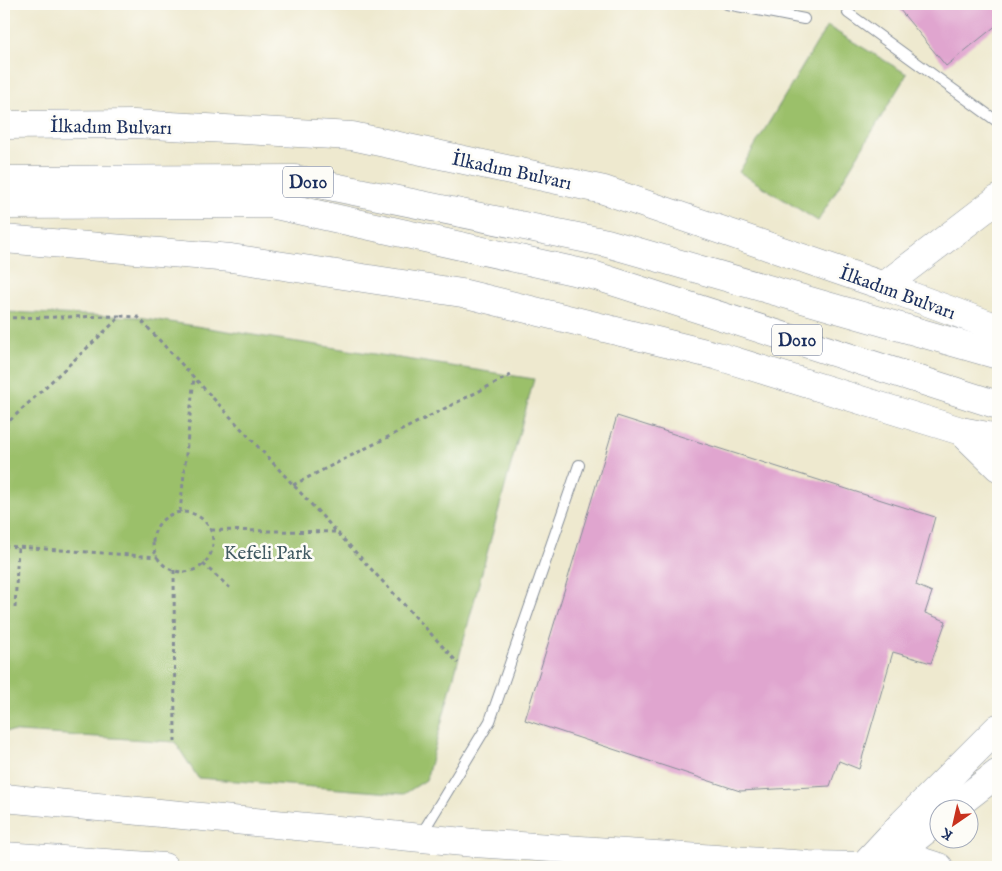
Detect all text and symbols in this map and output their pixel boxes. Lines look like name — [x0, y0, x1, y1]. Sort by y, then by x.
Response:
street label: İlkadım Bulvarı — [50, 115, 172, 141]
street label: İlkadım Bulvarı — [450, 148, 574, 196]
road number: D010 — [283, 166, 333, 198]
street label: İlkadım Bulvarı — [836, 262, 959, 326]
road number: D010 — [772, 324, 822, 356]
park label: Kefeli Park — [224, 542, 313, 566]
north arrow — [930, 798, 980, 848]
text: K — [937, 823, 957, 844]

